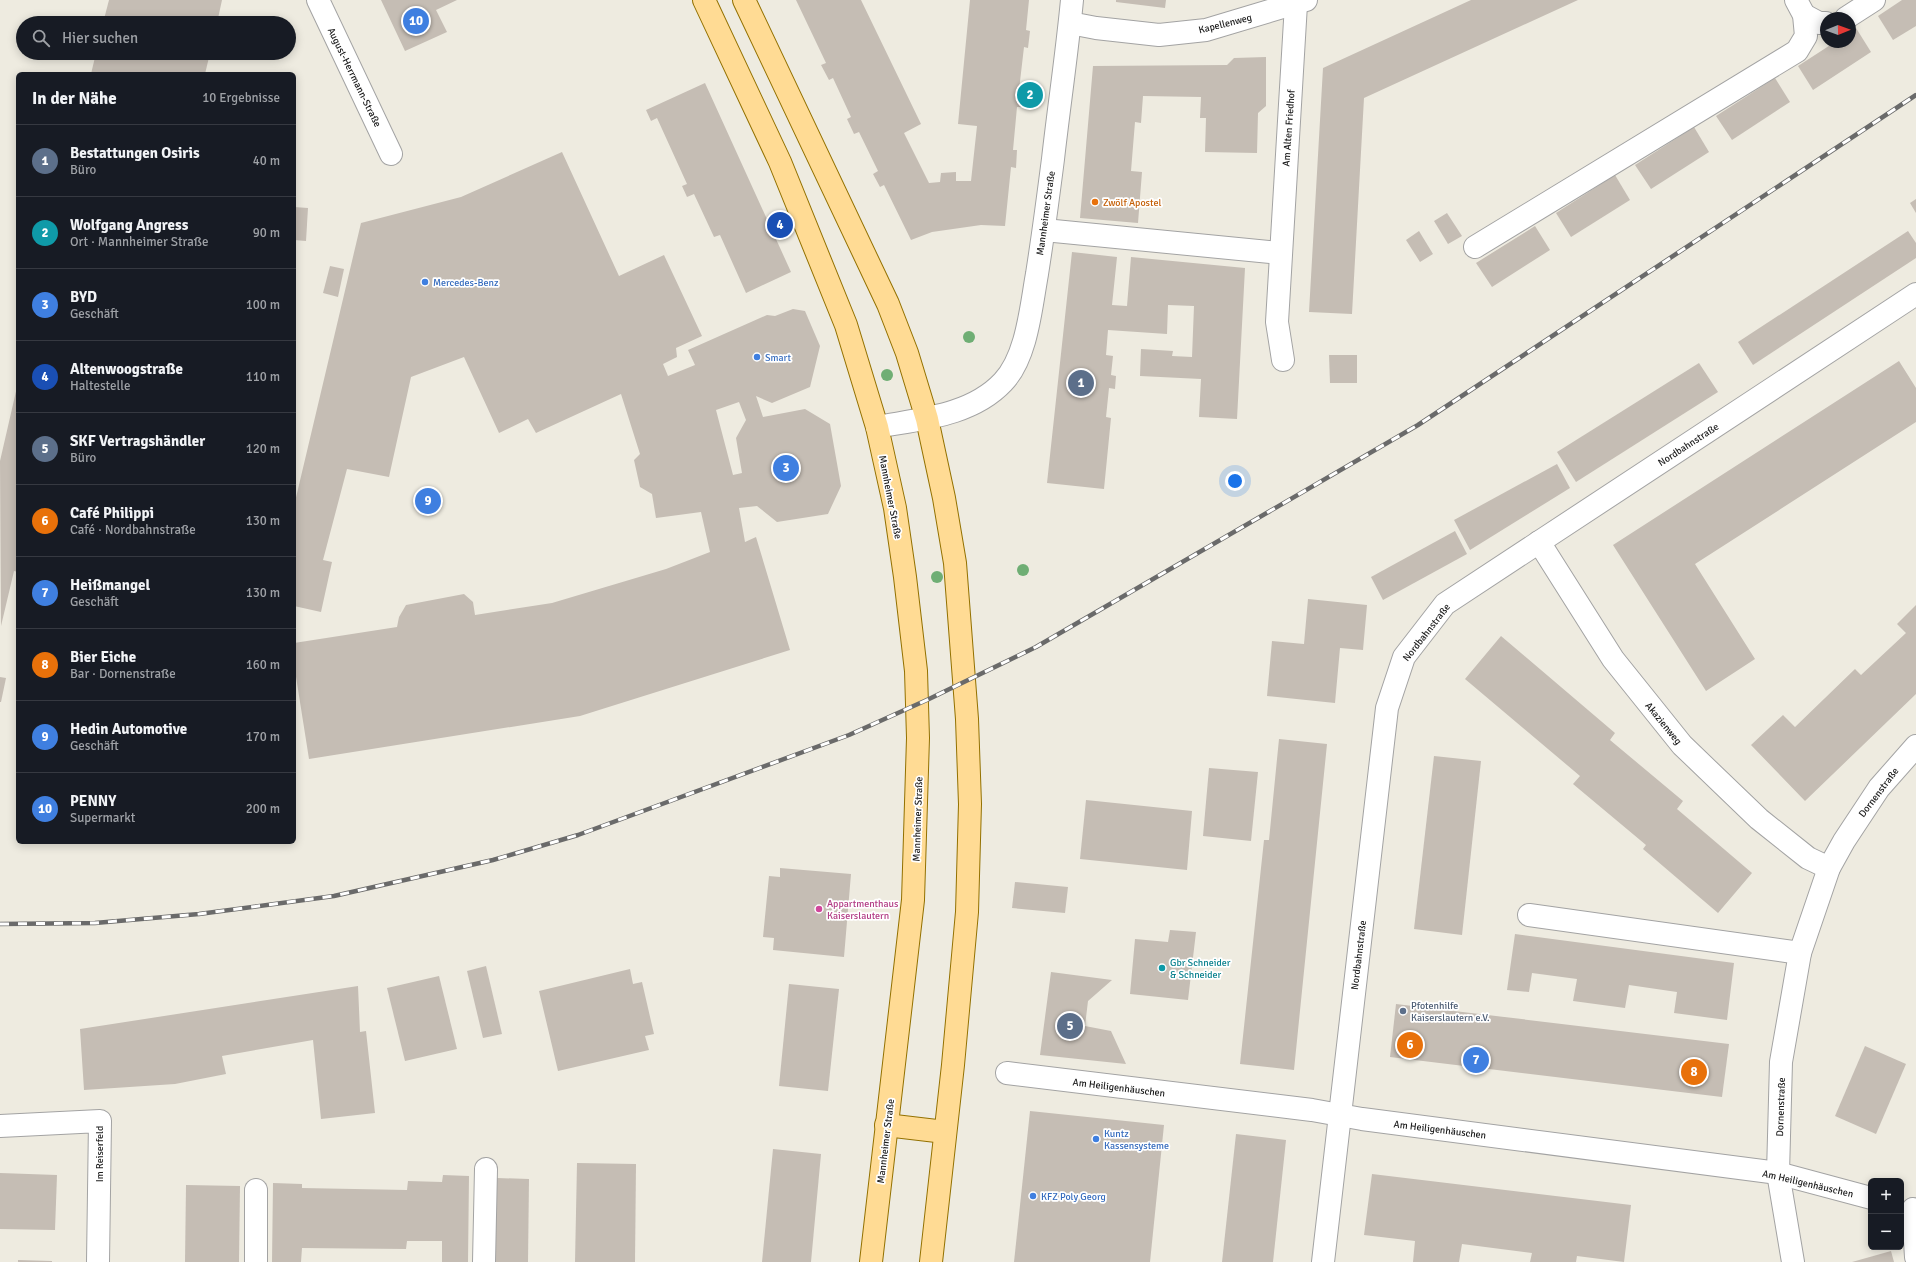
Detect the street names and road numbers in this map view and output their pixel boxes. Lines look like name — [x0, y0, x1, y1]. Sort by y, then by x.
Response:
street label: Kapellenweg — [1197, 12, 1253, 36]
street label: August-Herrmann-Straße — [325, 26, 383, 129]
street label: Am Alten Friedhof — [1280, 89, 1298, 167]
street label: Mannheimer Straße — [1034, 170, 1058, 256]
street label: Nordbahnstraße — [1656, 421, 1721, 469]
street label: Mannheimer Straße — [876, 454, 904, 540]
street label: Nordbahnstraße — [1401, 601, 1453, 664]
street label: Akazienweg — [1642, 700, 1684, 747]
street label: Dornenstraße — [1856, 765, 1901, 820]
street label: Mannheimer Straße — [911, 776, 925, 862]
street label: Nordbahnstraße — [1349, 920, 1369, 991]
street label: Am Heiligenhäuschen — [1072, 1076, 1166, 1100]
street label: Dornenstraße — [1774, 1077, 1788, 1137]
street label: Mannheimer Straße — [875, 1098, 897, 1184]
street label: Am Heiligenhäuschen — [1393, 1118, 1487, 1142]
street label: Im Reiserfeld — [94, 1126, 106, 1182]
street label: Am Heiligenhäuschen — [1761, 1168, 1854, 1200]

